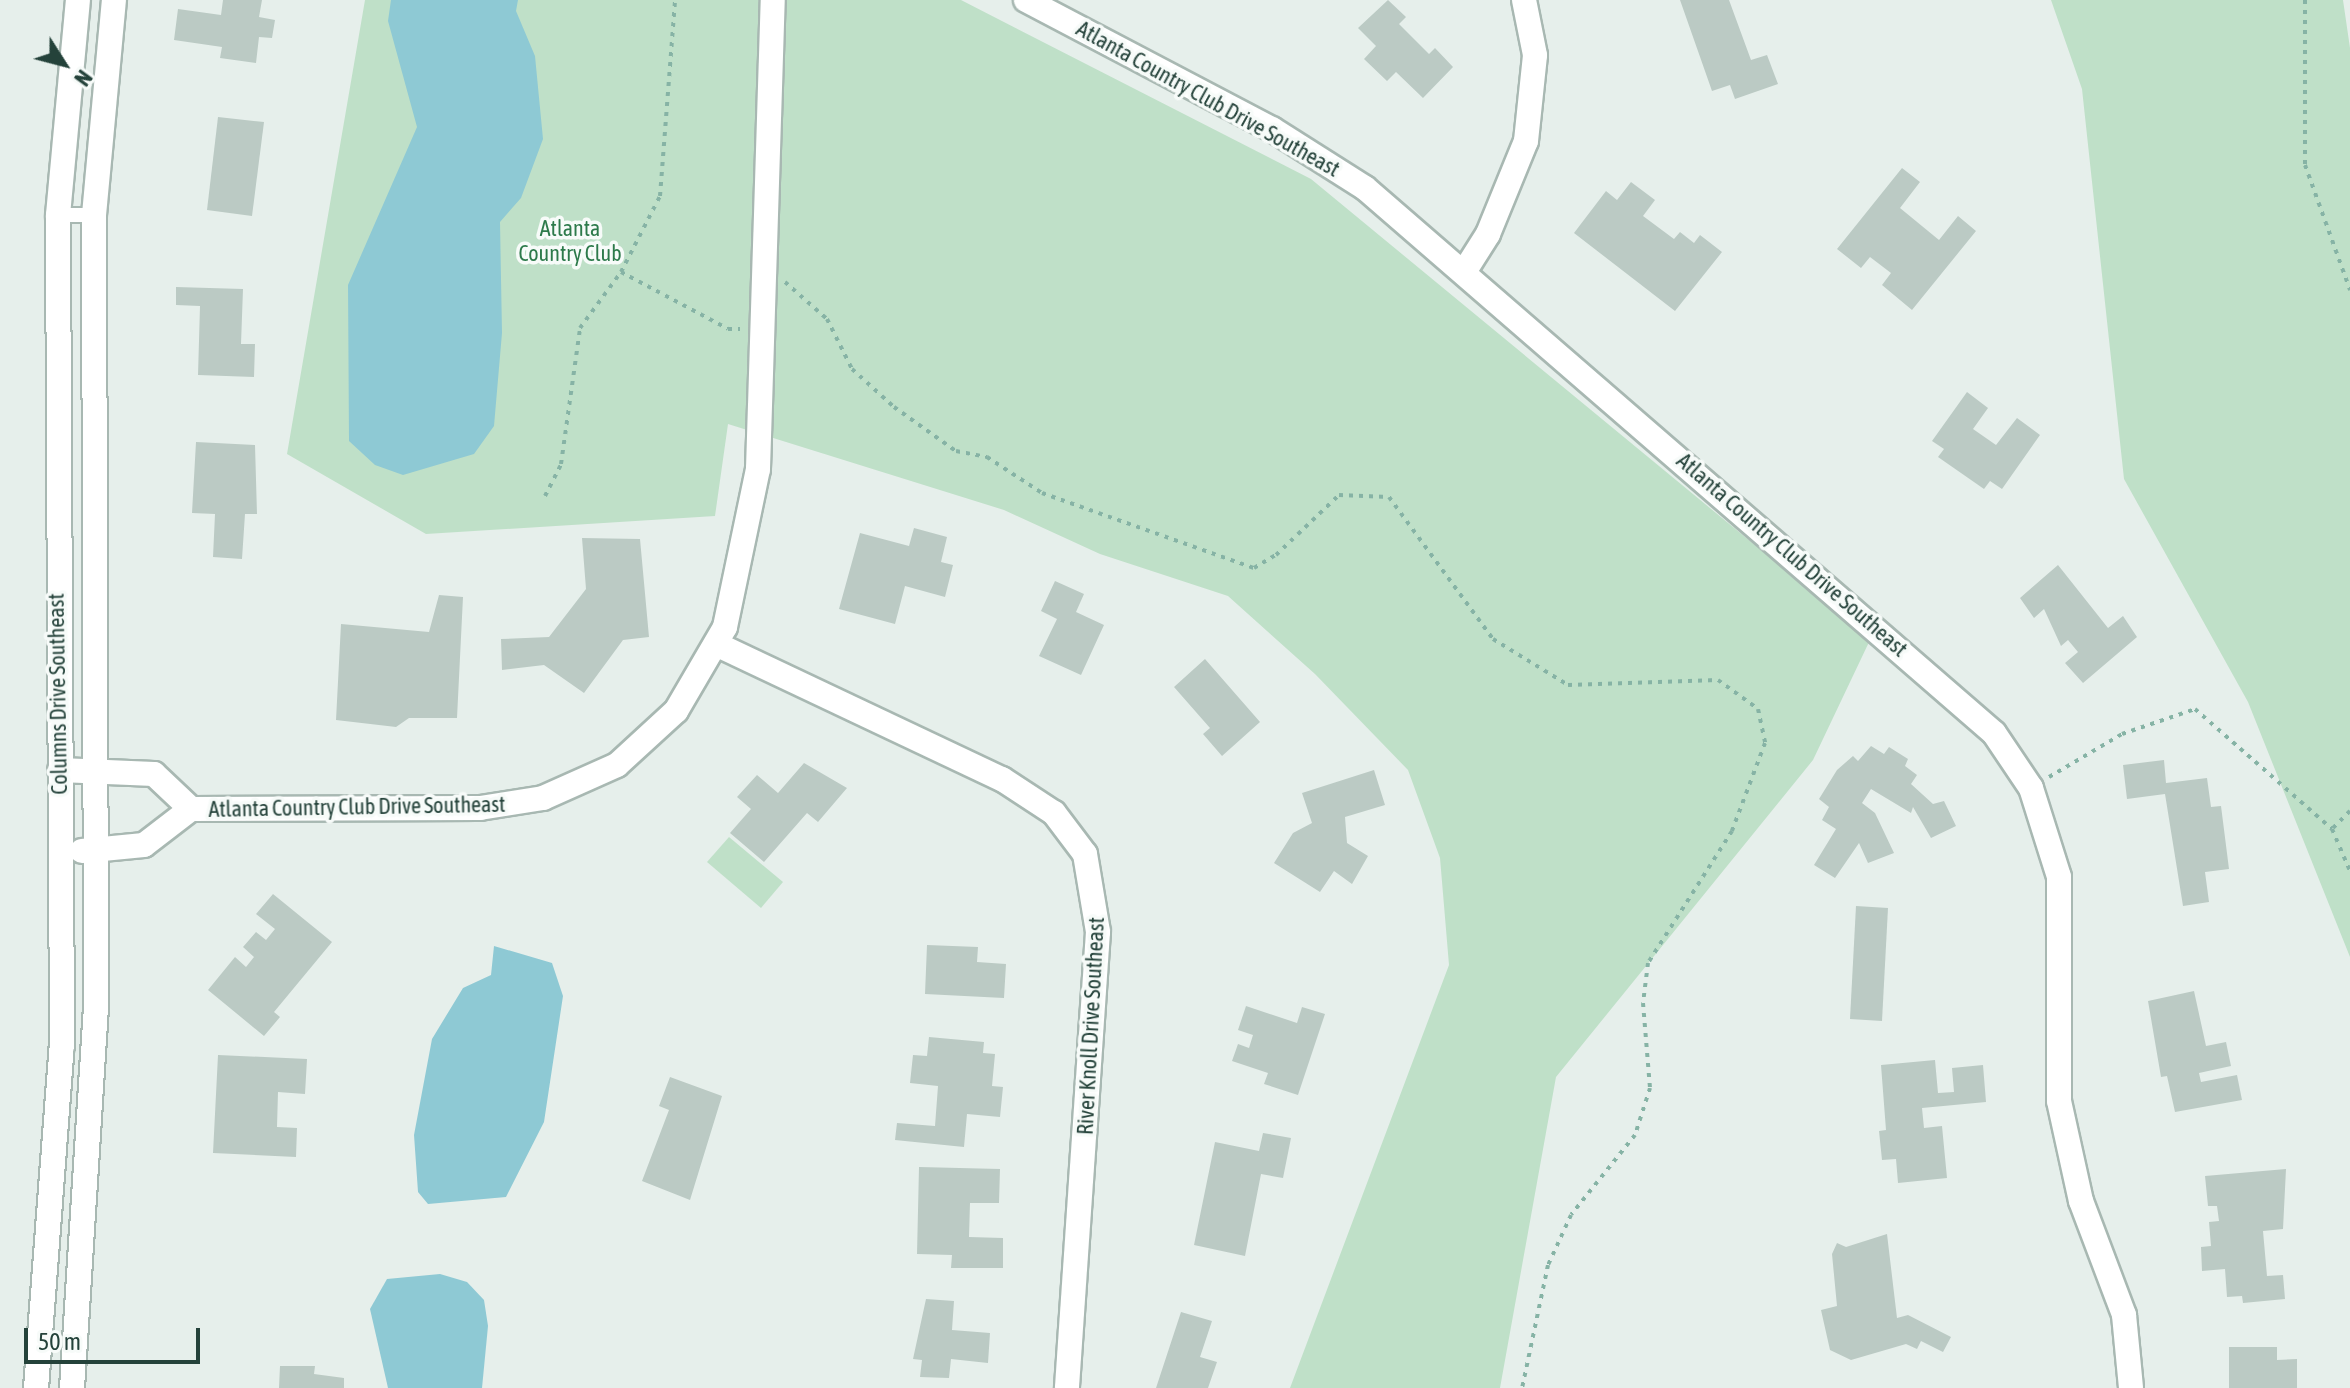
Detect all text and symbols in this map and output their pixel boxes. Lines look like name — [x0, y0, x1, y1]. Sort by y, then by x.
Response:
street label: Atlanta Country Club Drive Southeast — [1072, 15, 1344, 183]
north arrow — [24, 24, 104, 104]
text: N — [69, 65, 98, 91]
park label: Atlanta Country Club — [518, 215, 622, 266]
street label: Atlanta Country Club Drive Southeast — [1671, 448, 1913, 662]
street label: Columns Drive Southeast — [43, 593, 73, 795]
street label: Atlanta Country Club Drive Southeast — [208, 791, 506, 823]
street label: River Knoll Drive Southeast — [1072, 916, 1110, 1136]
scale bar — [28, 1312, 204, 1362]
text: 50 m — [38, 1328, 81, 1355]

